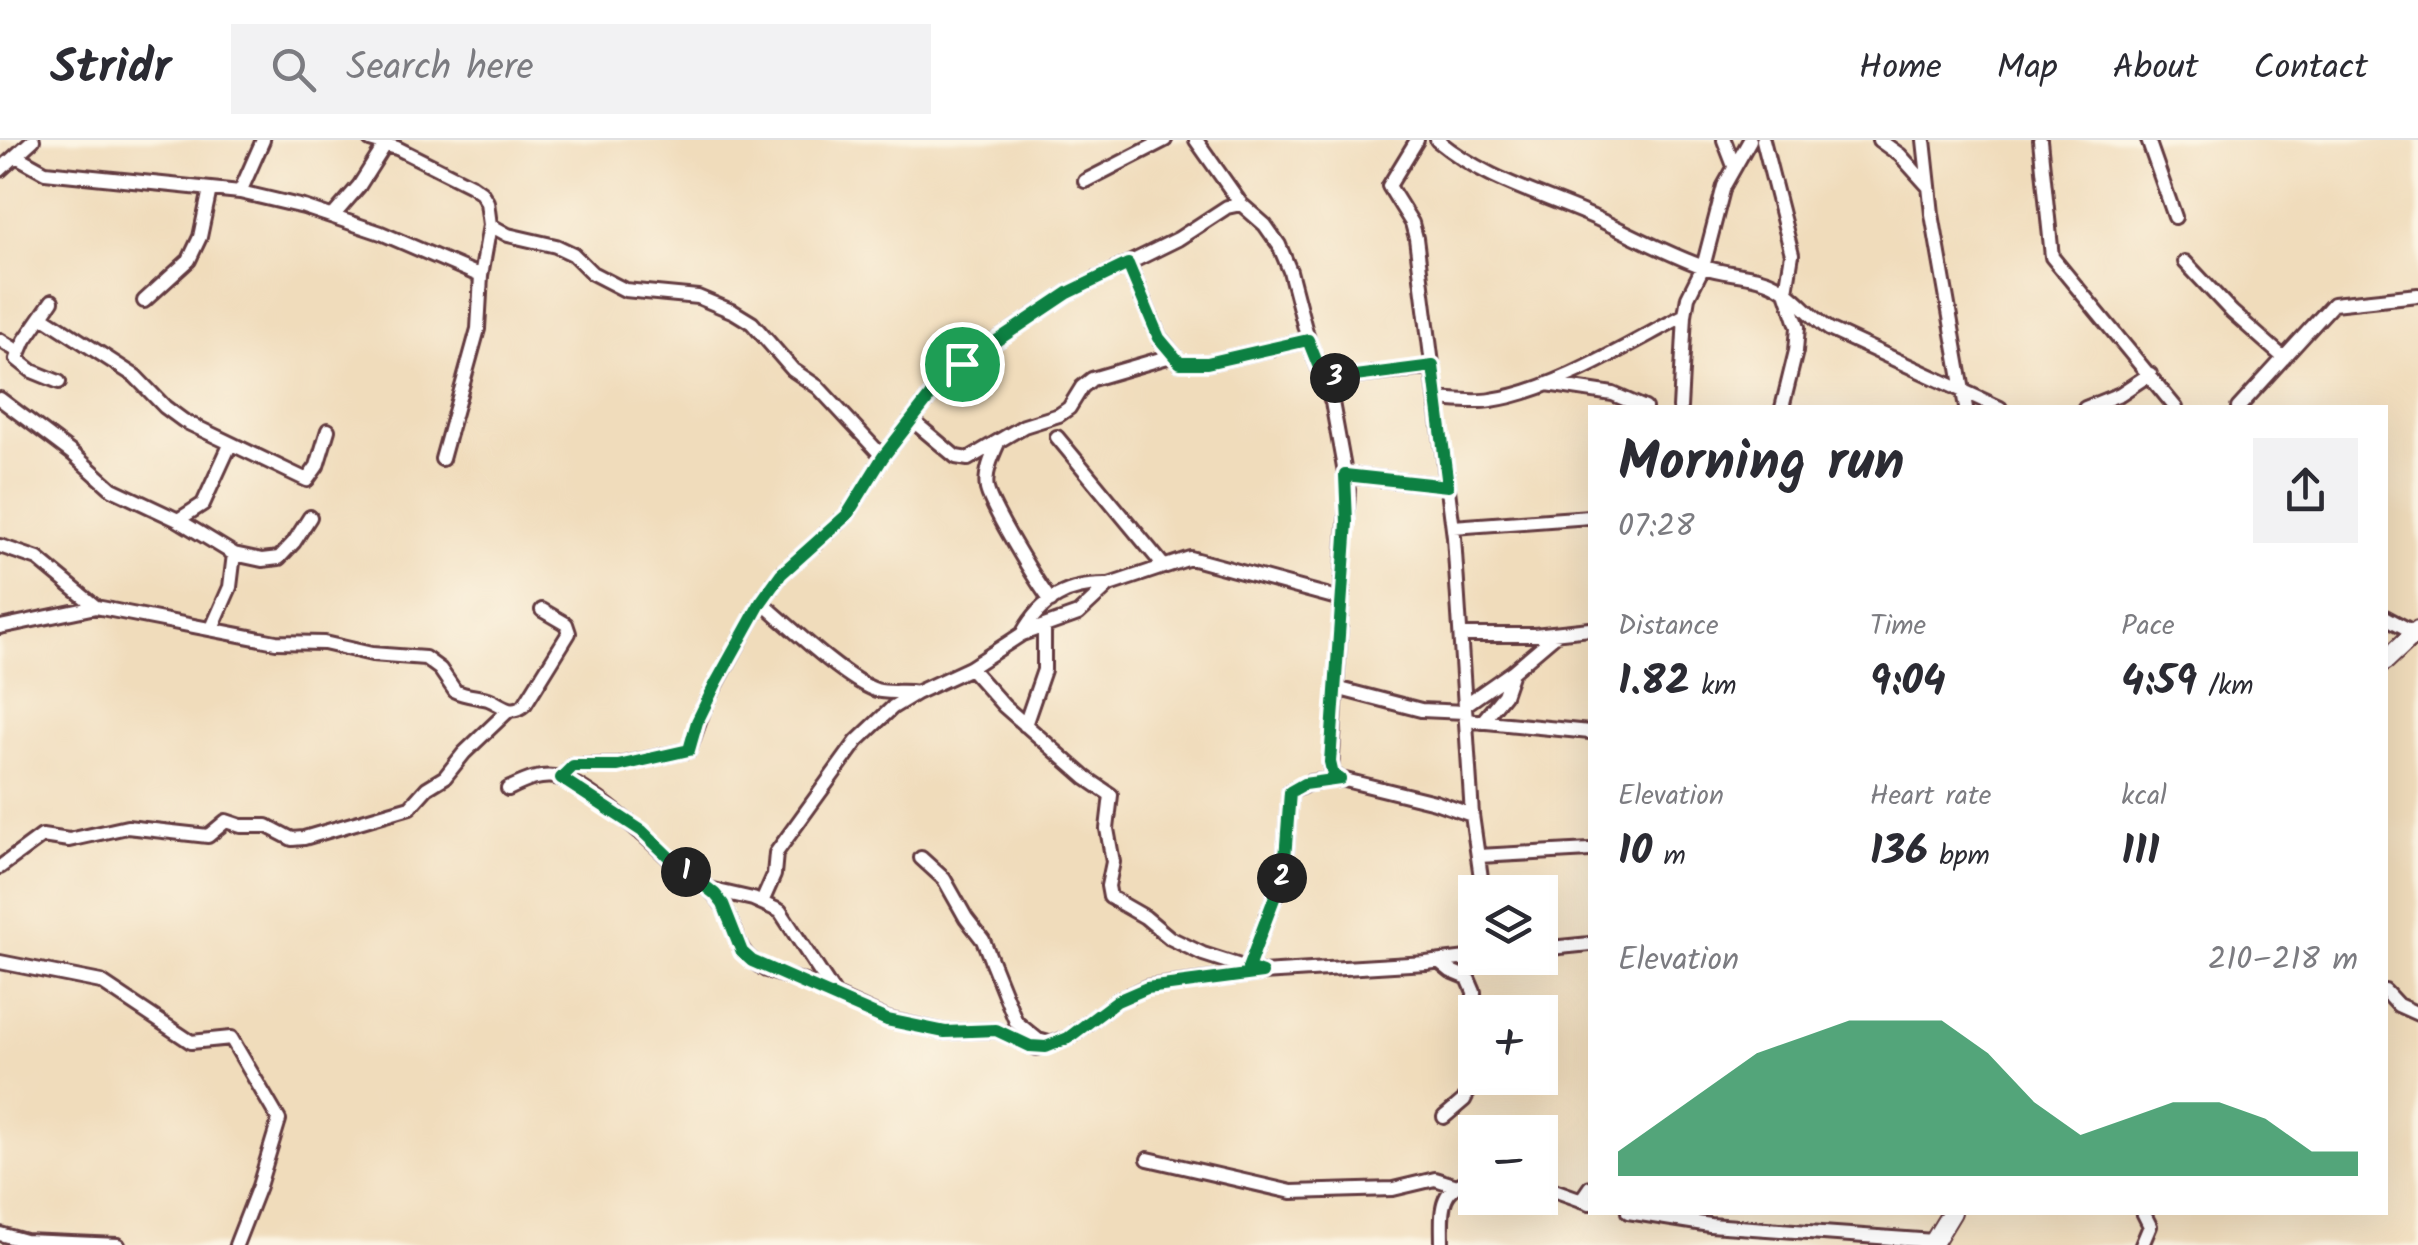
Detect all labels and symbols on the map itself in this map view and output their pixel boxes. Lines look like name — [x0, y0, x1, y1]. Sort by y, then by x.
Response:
pin — [920, 322, 1005, 407]
pin: 3 — [1310, 353, 1360, 403]
pin: 1 — [661, 847, 711, 897]
pin: 2 — [1257, 853, 1307, 903]

